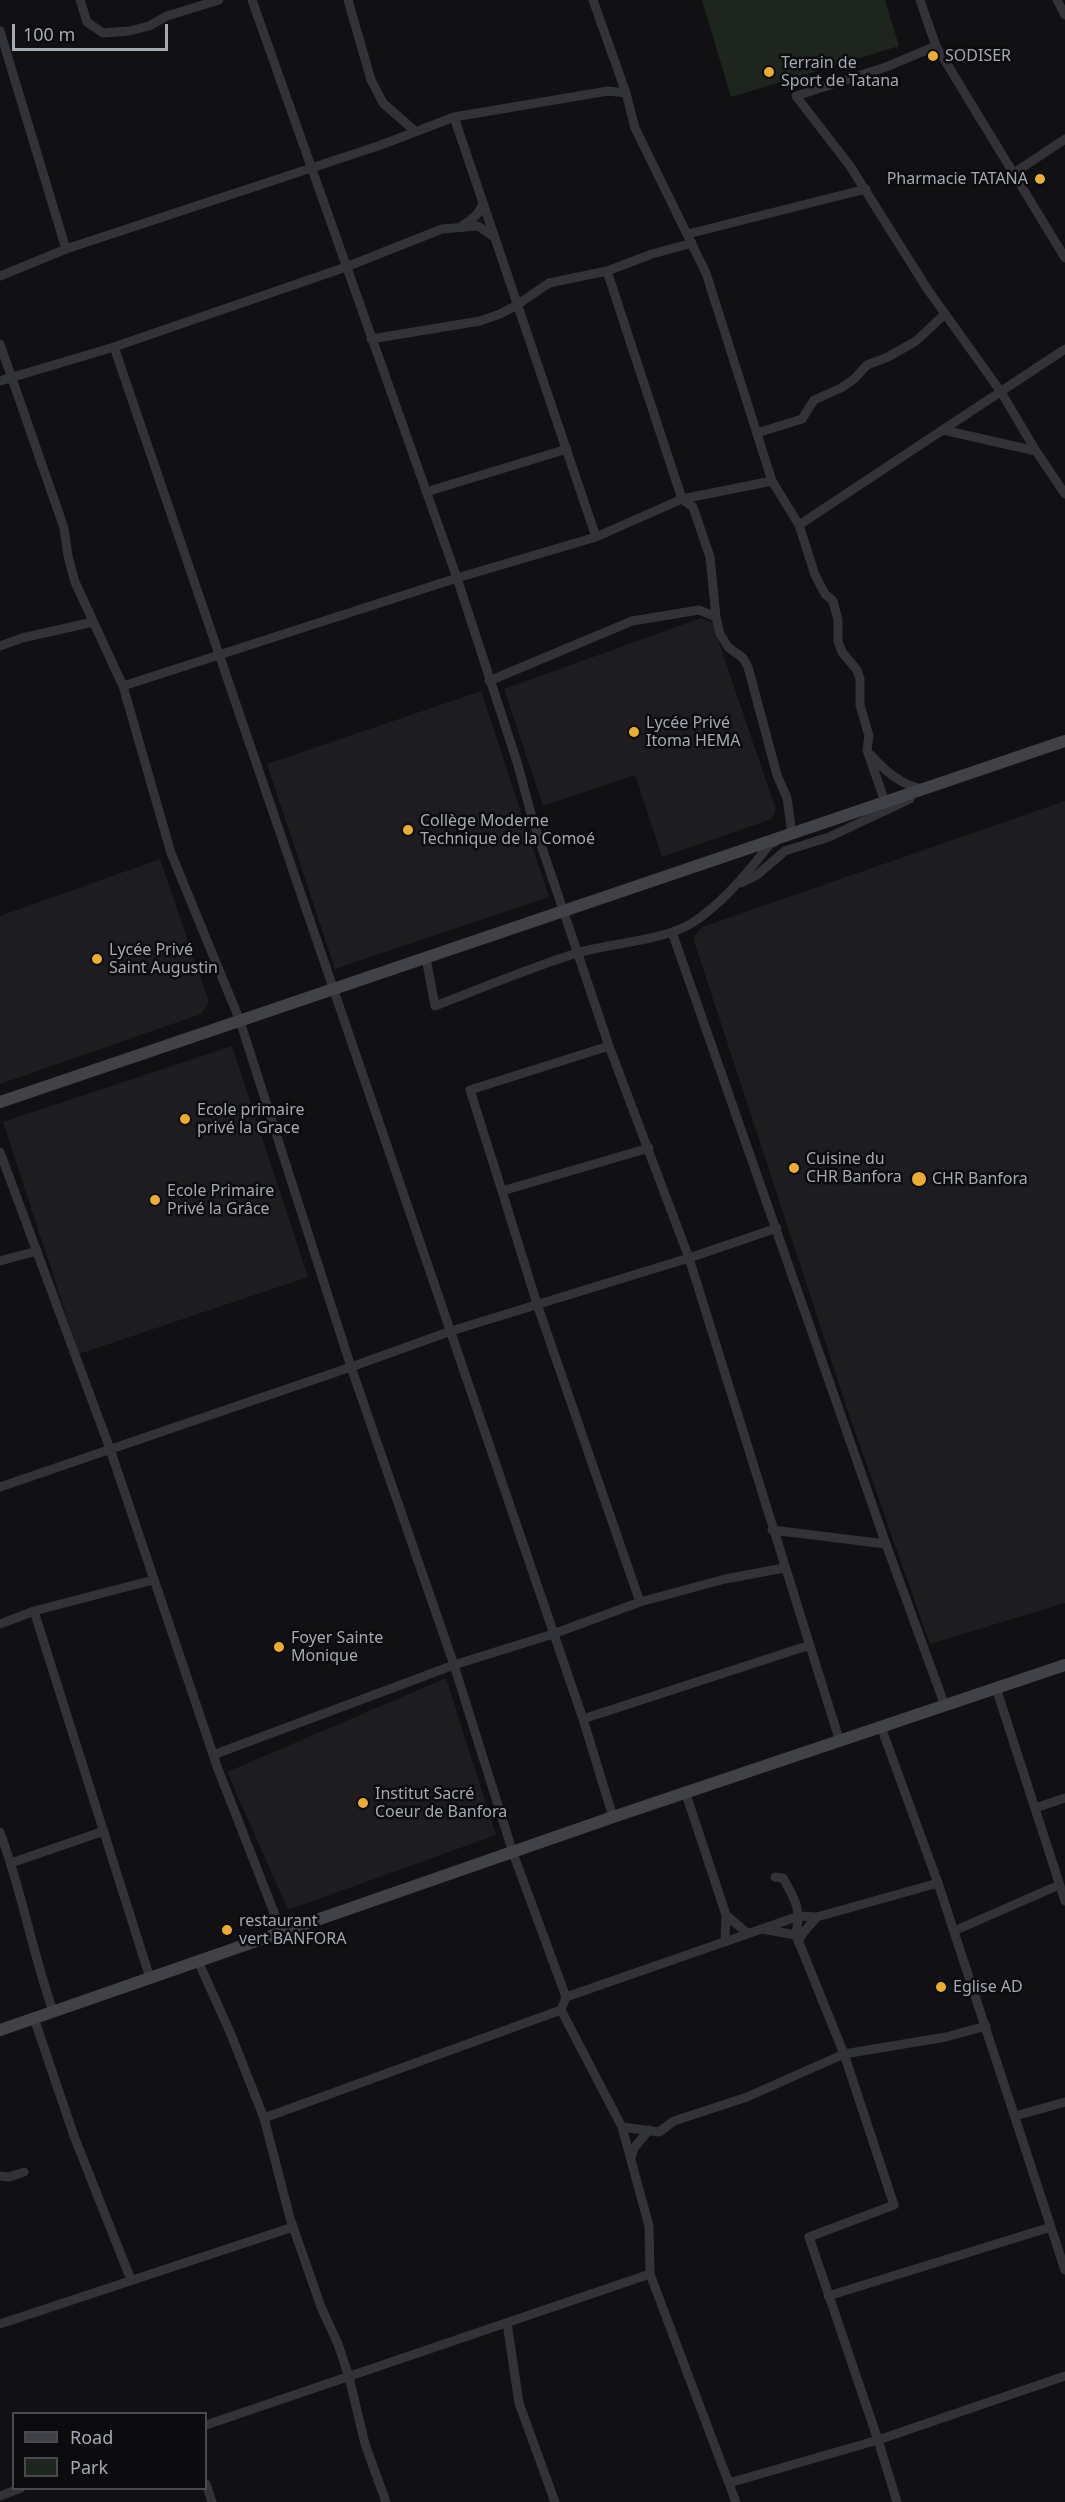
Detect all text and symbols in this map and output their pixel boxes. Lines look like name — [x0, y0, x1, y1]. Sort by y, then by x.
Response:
scale bar — [15, 12, 171, 50]
text: 100 m — [23, 22, 75, 46]
place label: SODISER — [945, 46, 1011, 66]
marker: SODISER — [926, 49, 940, 63]
place label: Terrain de Sport de Tatana — [781, 53, 899, 91]
marker: Terrain de Sport de Tatana — [762, 65, 776, 79]
place label: Pharmacie TATANA — [887, 169, 1028, 189]
marker: Pharmacie TATANA — [1033, 172, 1047, 186]
place label: Lycée Privé Itoma HEMA — [646, 713, 740, 751]
marker: Lycée Privé Itoma HEMA — [627, 725, 641, 739]
place label: Collège Moderne Technique de la Comoé — [420, 811, 595, 849]
marker: Collège Moderne Technique de la Comoé — [401, 823, 415, 837]
place label: Lycée Privé Saint Augustin — [109, 940, 218, 978]
marker: Lycée Privé Saint Augustin — [90, 952, 104, 966]
place label: Ecole primaire privé la Grace — [197, 1100, 305, 1138]
marker: Ecole primaire privé la Grace — [178, 1112, 192, 1126]
place label: Cuisine du CHR Banfora — [806, 1149, 902, 1187]
marker: Cuisine du CHR Banfora — [787, 1161, 801, 1175]
place label: CHR Banfora — [932, 1169, 1028, 1189]
marker: CHR Banfora — [910, 1170, 928, 1188]
place label: Ecole Primaire Privé la Grâce — [167, 1181, 274, 1219]
marker: Ecole Primaire Privé la Grâce — [148, 1193, 162, 1207]
place label: Foyer Sainte Monique — [291, 1628, 383, 1666]
marker: Foyer Sainte Monique — [272, 1640, 286, 1654]
place label: Institut Sacré Coeur de Banfora — [375, 1784, 507, 1822]
marker: Institut Sacré Coeur de Banfora — [356, 1796, 370, 1810]
place label: restaurant vert BANFORA — [239, 1911, 346, 1949]
marker: restaurant vert BANFORA — [220, 1923, 234, 1937]
place label: Eglise AD — [953, 1977, 1023, 1997]
marker: Eglise AD — [934, 1980, 948, 1994]
legend — [12, 2412, 207, 2490]
text: Road — [70, 2425, 113, 2449]
text: Park — [70, 2455, 108, 2479]

